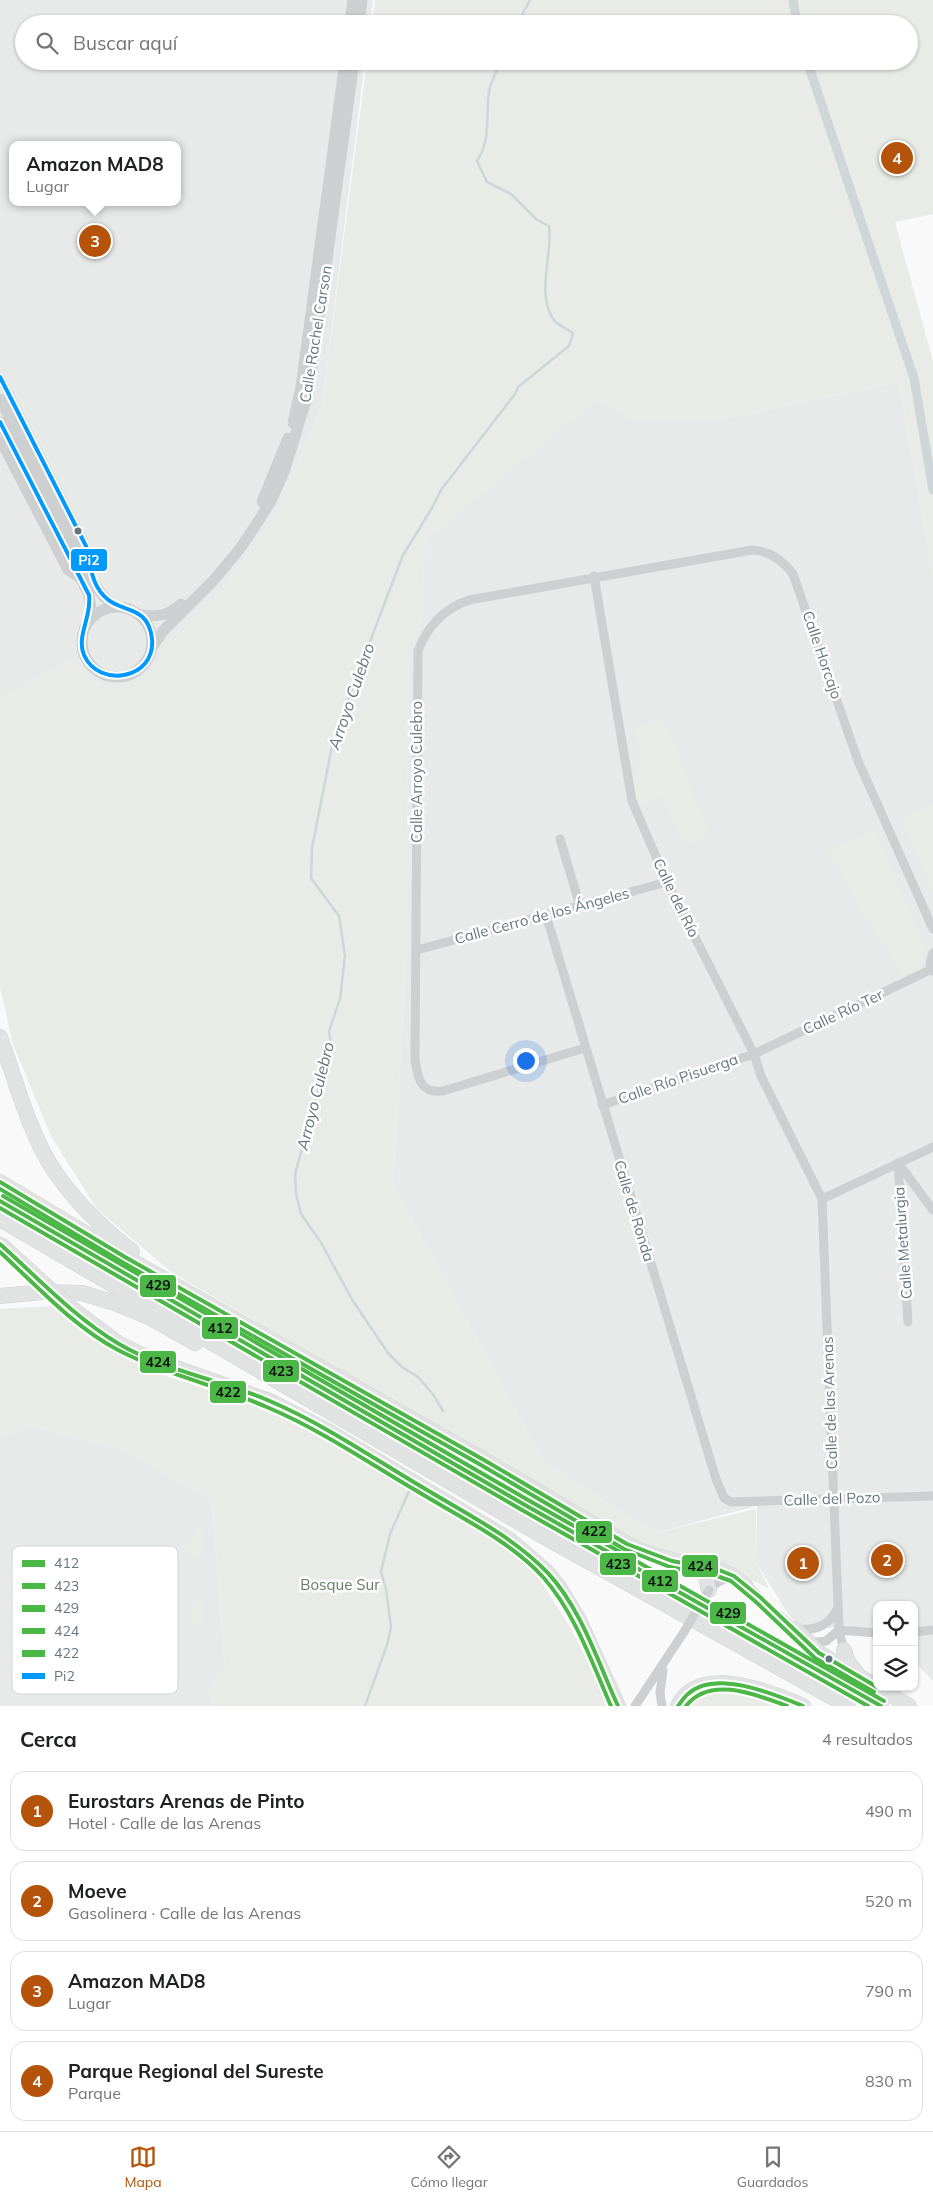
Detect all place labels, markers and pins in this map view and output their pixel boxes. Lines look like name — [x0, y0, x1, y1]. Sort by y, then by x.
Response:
pin: 4 — [881, 139, 913, 177]
pin: 3 — [79, 222, 111, 260]
unlabelled marker — [73, 526, 83, 536]
pin: 2 — [871, 1541, 903, 1579]
pin: 1 — [787, 1544, 819, 1582]
unlabelled marker — [824, 1654, 834, 1664]

